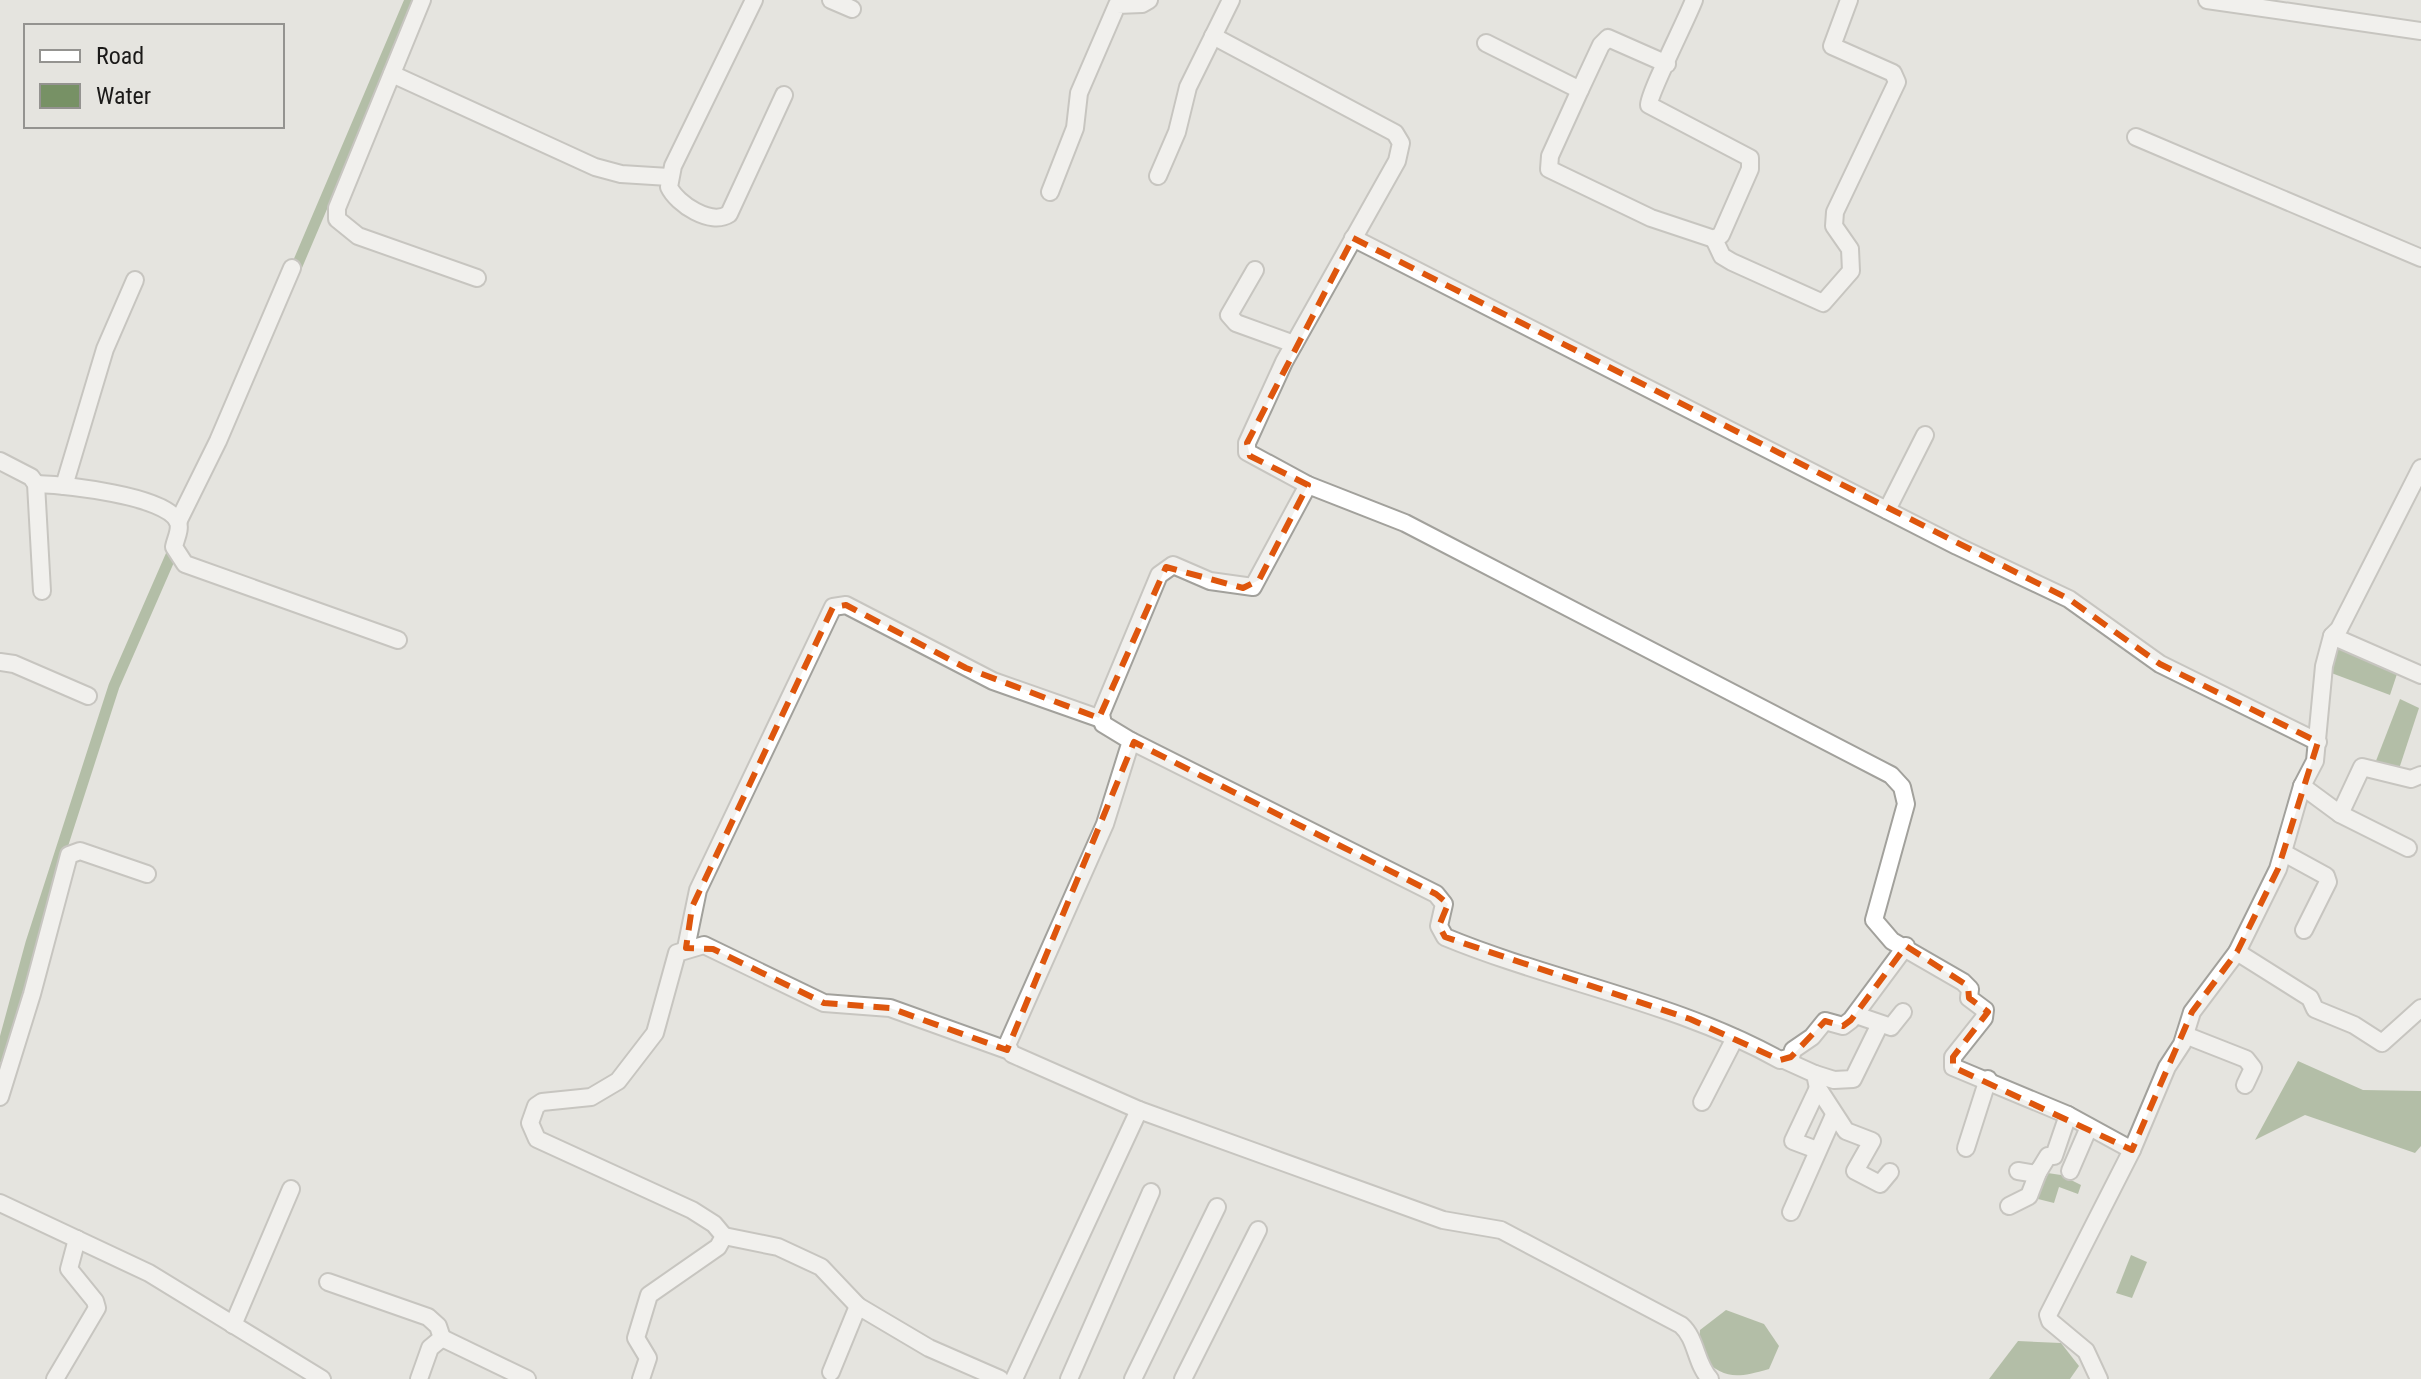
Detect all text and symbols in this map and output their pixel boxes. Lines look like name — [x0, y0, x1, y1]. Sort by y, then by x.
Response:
legend — [24, 24, 284, 128]
text: Road — [96, 42, 144, 70]
text: Water — [96, 82, 151, 110]

